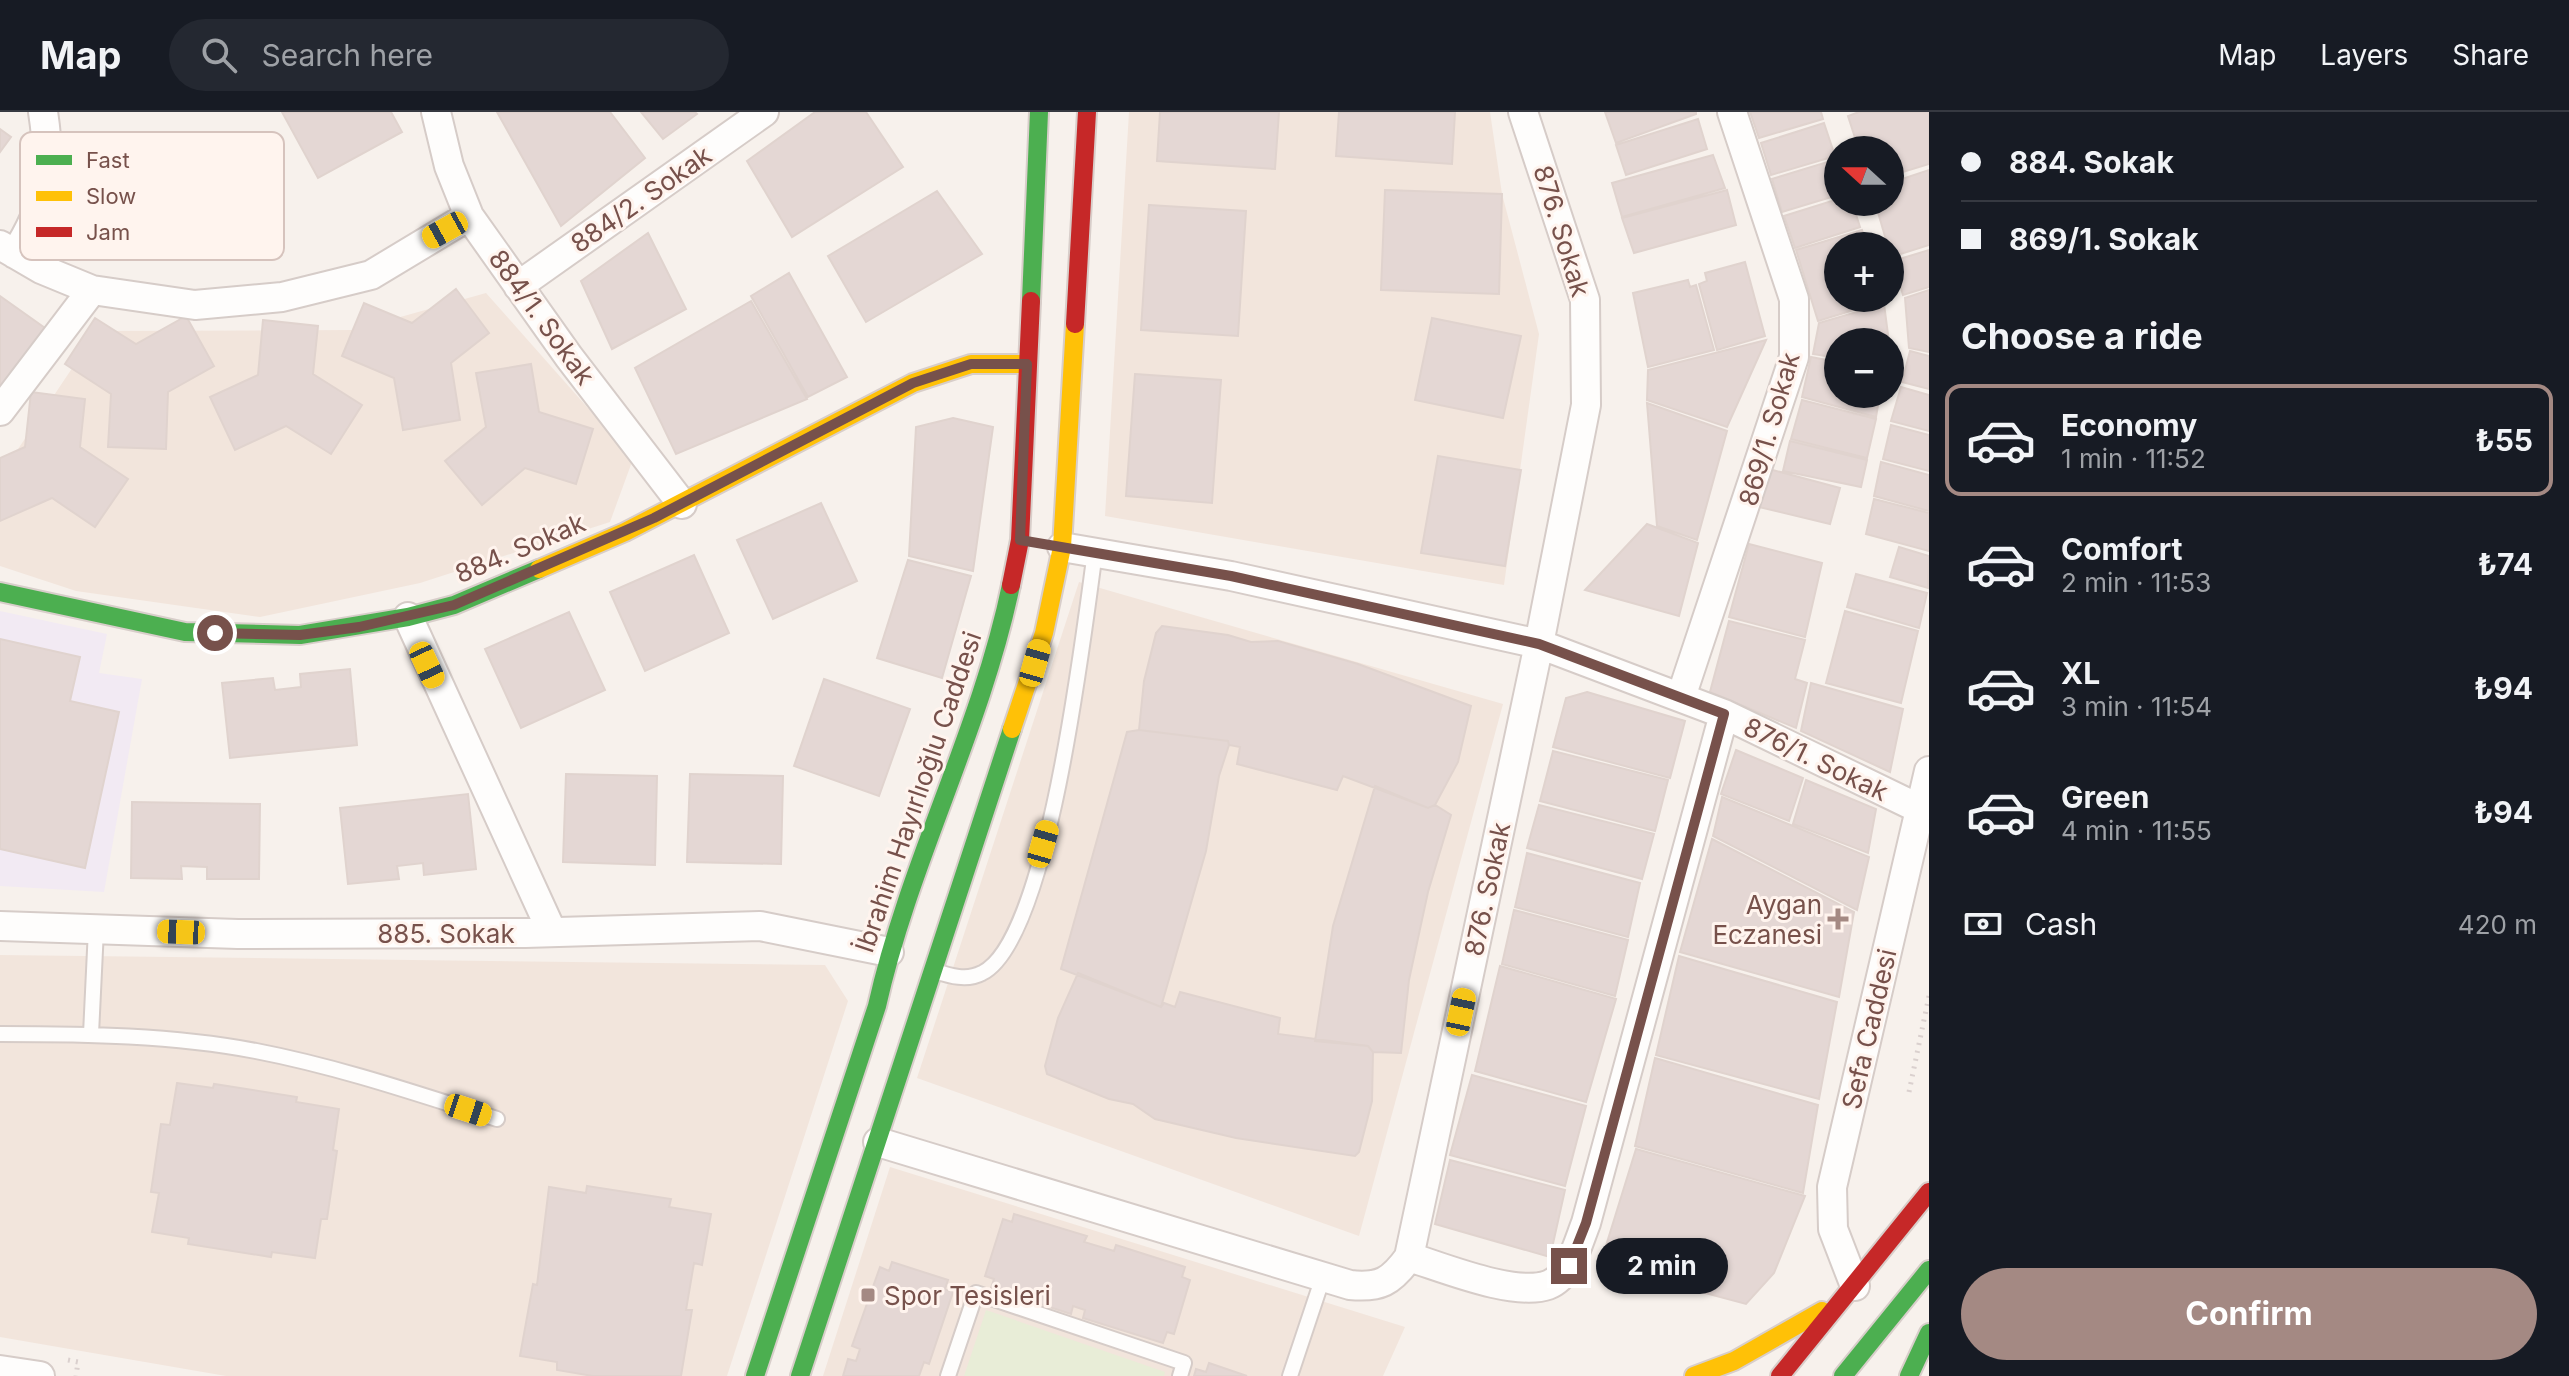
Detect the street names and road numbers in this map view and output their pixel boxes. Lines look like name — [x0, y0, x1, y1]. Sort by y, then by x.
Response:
street label: 884/2. Sokak — [565, 139, 717, 259]
street label: 876. Sokak — [1527, 162, 1597, 300]
street label: 884/1. Sokak — [483, 244, 601, 390]
street label: 869/1. Sokak — [1732, 349, 1806, 509]
street label: 884. Sokak — [450, 507, 590, 589]
street label: İbrahim Hayırlıoğlu Caddesi — [848, 627, 988, 957]
street label: 876/1. Sokak — [1739, 711, 1893, 807]
street label: 876. Sokak — [1458, 819, 1516, 959]
street label: 885. Sokak — [377, 918, 515, 949]
street label: Sefa Caddesi — [1835, 946, 1903, 1112]

